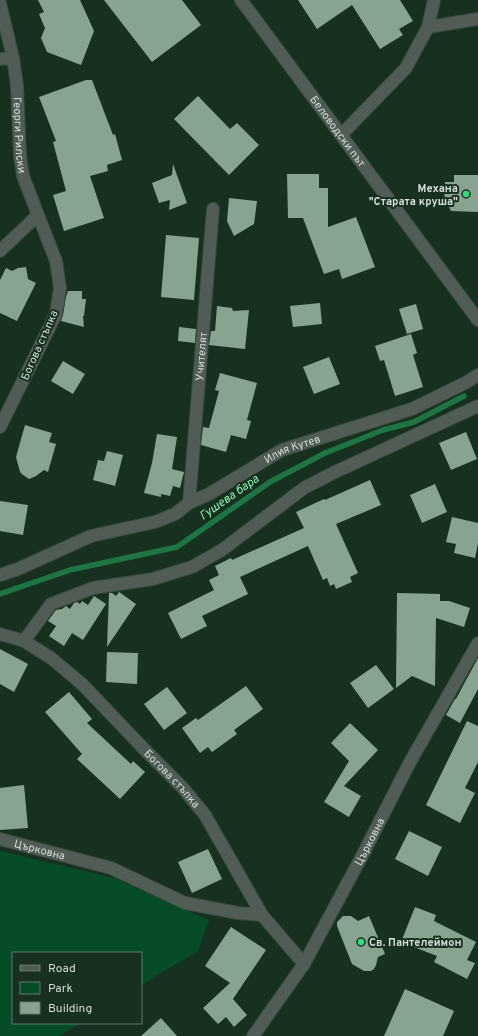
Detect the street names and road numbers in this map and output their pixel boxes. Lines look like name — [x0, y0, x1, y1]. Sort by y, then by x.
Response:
street label: Беловодски път — [306, 93, 368, 170]
street label: Георги Рилски — [9, 97, 28, 174]
street label: Богова стъпка — [18, 308, 62, 383]
street label: Учителят — [193, 331, 211, 382]
street label: Илия Кутев — [262, 432, 322, 467]
street label: Богова стъпка — [141, 747, 202, 811]
street label: Църковна — [352, 815, 388, 868]
street label: Църковна — [12, 837, 67, 864]

